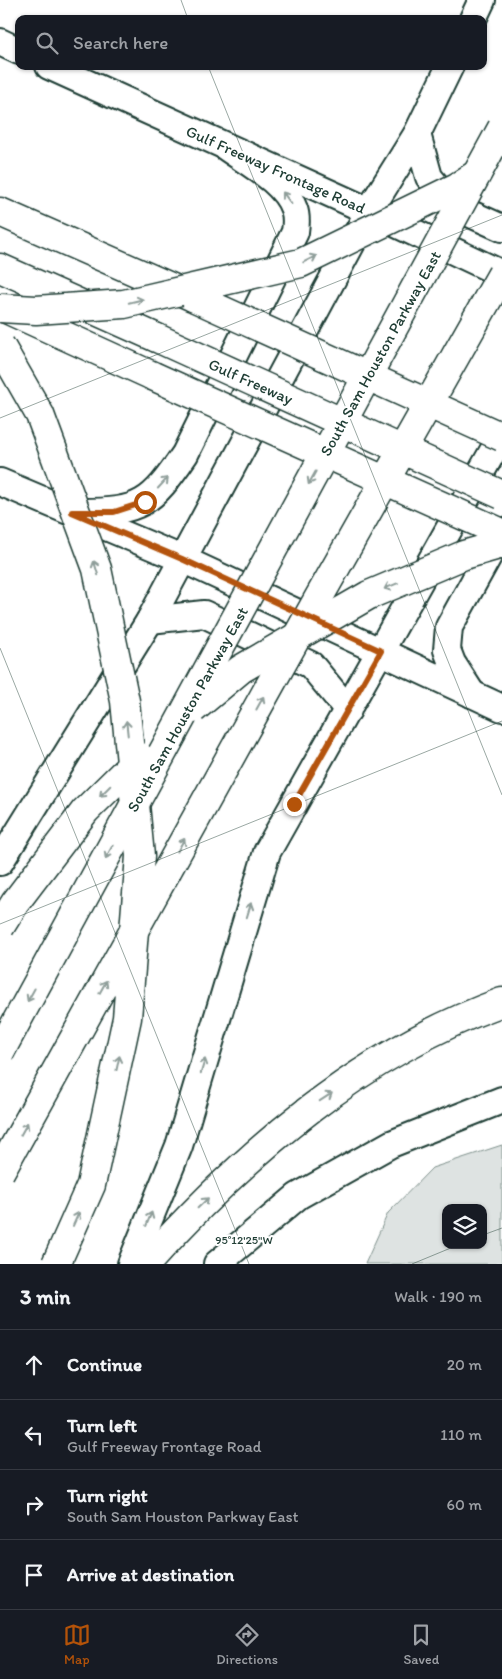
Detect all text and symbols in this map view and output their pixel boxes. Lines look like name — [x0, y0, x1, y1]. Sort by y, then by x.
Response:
search box — [15, 15, 487, 70]
icon: search — [33, 29, 61, 57]
text: Search here — [73, 31, 168, 54]
street label: Gulf Freeway Frontage Road — [183, 121, 369, 218]
one-way arrow — [282, 192, 293, 205]
street label: South Sam Houston Parkway East — [316, 247, 445, 459]
one-way arrow — [303, 254, 318, 264]
one-way arrow — [127, 296, 143, 305]
street label: Gulf Freeway — [206, 354, 297, 409]
one-way arrow — [306, 471, 316, 485]
one-way arrow — [157, 477, 169, 490]
route start — [134, 491, 157, 514]
one-way arrow — [91, 561, 101, 577]
one-way arrow — [384, 581, 399, 591]
street label: South Sam Houston Parkway East — [123, 603, 252, 815]
one-way arrow — [256, 696, 265, 711]
one-way arrow — [122, 720, 132, 736]
one-way arrow — [99, 785, 111, 798]
route end — [283, 793, 306, 816]
one-way arrow — [177, 838, 187, 853]
one-way arrow — [104, 844, 113, 859]
one-way arrow — [245, 902, 255, 918]
one-way arrow — [98, 980, 108, 995]
one-way arrow — [26, 987, 36, 1002]
one-way arrow — [113, 1055, 123, 1071]
one-way arrow — [198, 1058, 208, 1074]
one-way arrow — [319, 1092, 333, 1102]
one-way arrow — [19, 1122, 29, 1137]
one-way arrow — [197, 1197, 209, 1209]
map controls — [442, 1204, 487, 1249]
button: layers — [442, 1204, 487, 1249]
one-way arrow — [72, 1212, 82, 1227]
one-way arrow — [145, 1212, 154, 1227]
text: 95°12'25"W — [215, 1233, 273, 1247]
text: 3 min — [20, 1284, 70, 1309]
text: Walk · 190 m — [394, 1287, 482, 1306]
icon: ahead — [20, 1351, 48, 1379]
text: Continue — [67, 1353, 142, 1376]
text: 20 m — [447, 1355, 482, 1374]
text: Turn left — [67, 1414, 137, 1437]
icon: left — [20, 1421, 48, 1449]
text: 110 m — [440, 1425, 482, 1444]
text: Gulf Freeway Frontage Road — [67, 1437, 262, 1456]
text: Turn right — [67, 1484, 148, 1507]
icon: right — [20, 1491, 48, 1519]
text: 60 m — [447, 1495, 482, 1514]
text: South Sam Houston Parkway East — [67, 1507, 299, 1526]
icon: arrive — [20, 1561, 48, 1589]
text: Arrive at destination — [67, 1563, 234, 1586]
tab: Map — [63, 1621, 91, 1668]
tab: Directions — [216, 1621, 278, 1668]
tab: Saved — [403, 1621, 439, 1668]

